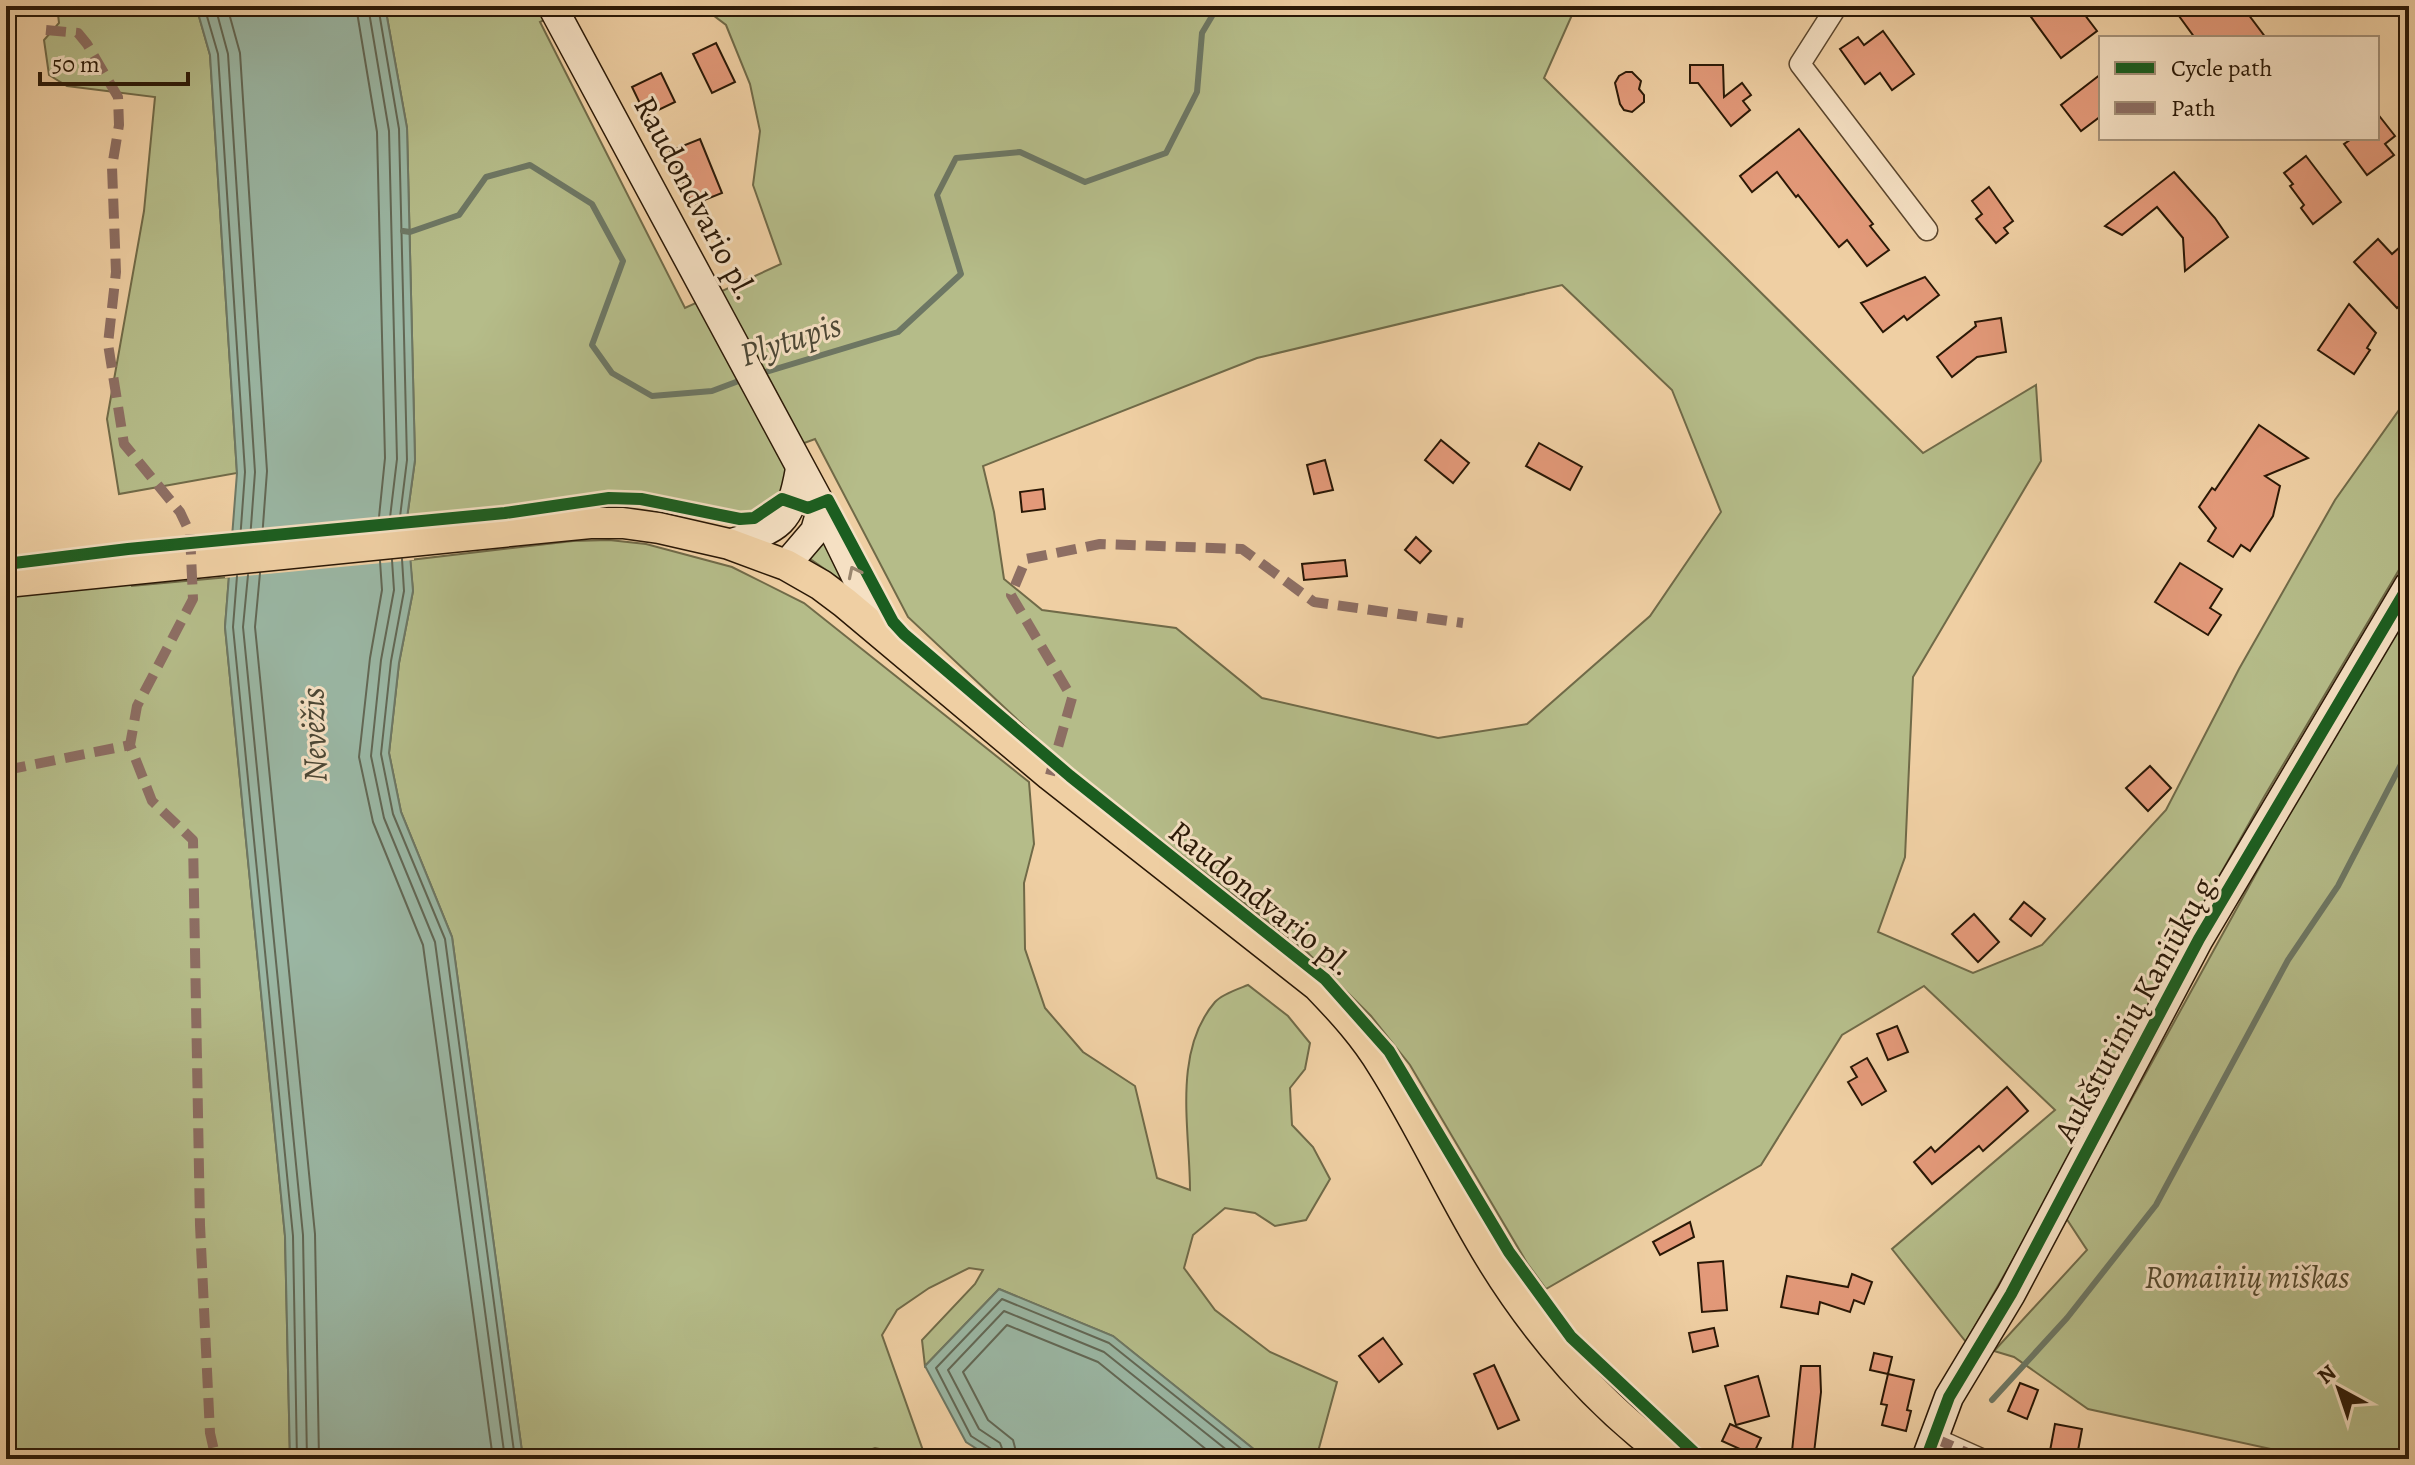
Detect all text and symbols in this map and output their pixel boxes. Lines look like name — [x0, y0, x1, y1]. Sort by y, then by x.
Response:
scale bar — [40, 36, 188, 86]
legend — [2099, 36, 2379, 140]
text: 50 m — [52, 48, 100, 80]
text: Cycle path — [2171, 52, 2272, 84]
street label: Raudondvario pl. — [624, 88, 768, 308]
text: Path — [2171, 92, 2216, 124]
water label: Plytupis — [733, 301, 847, 378]
one-way arrow — [848, 566, 864, 580]
water label: Nevėžis — [288, 686, 339, 783]
street label: Raudondvario pl. — [1159, 810, 1363, 986]
street label: Aukštutinių Kaniūkų g. — [2042, 861, 2229, 1150]
park label: Romainių miškas — [2145, 1255, 2350, 1299]
north arrow — [2299, 1349, 2379, 1429]
text: N — [2311, 1358, 2343, 1391]

